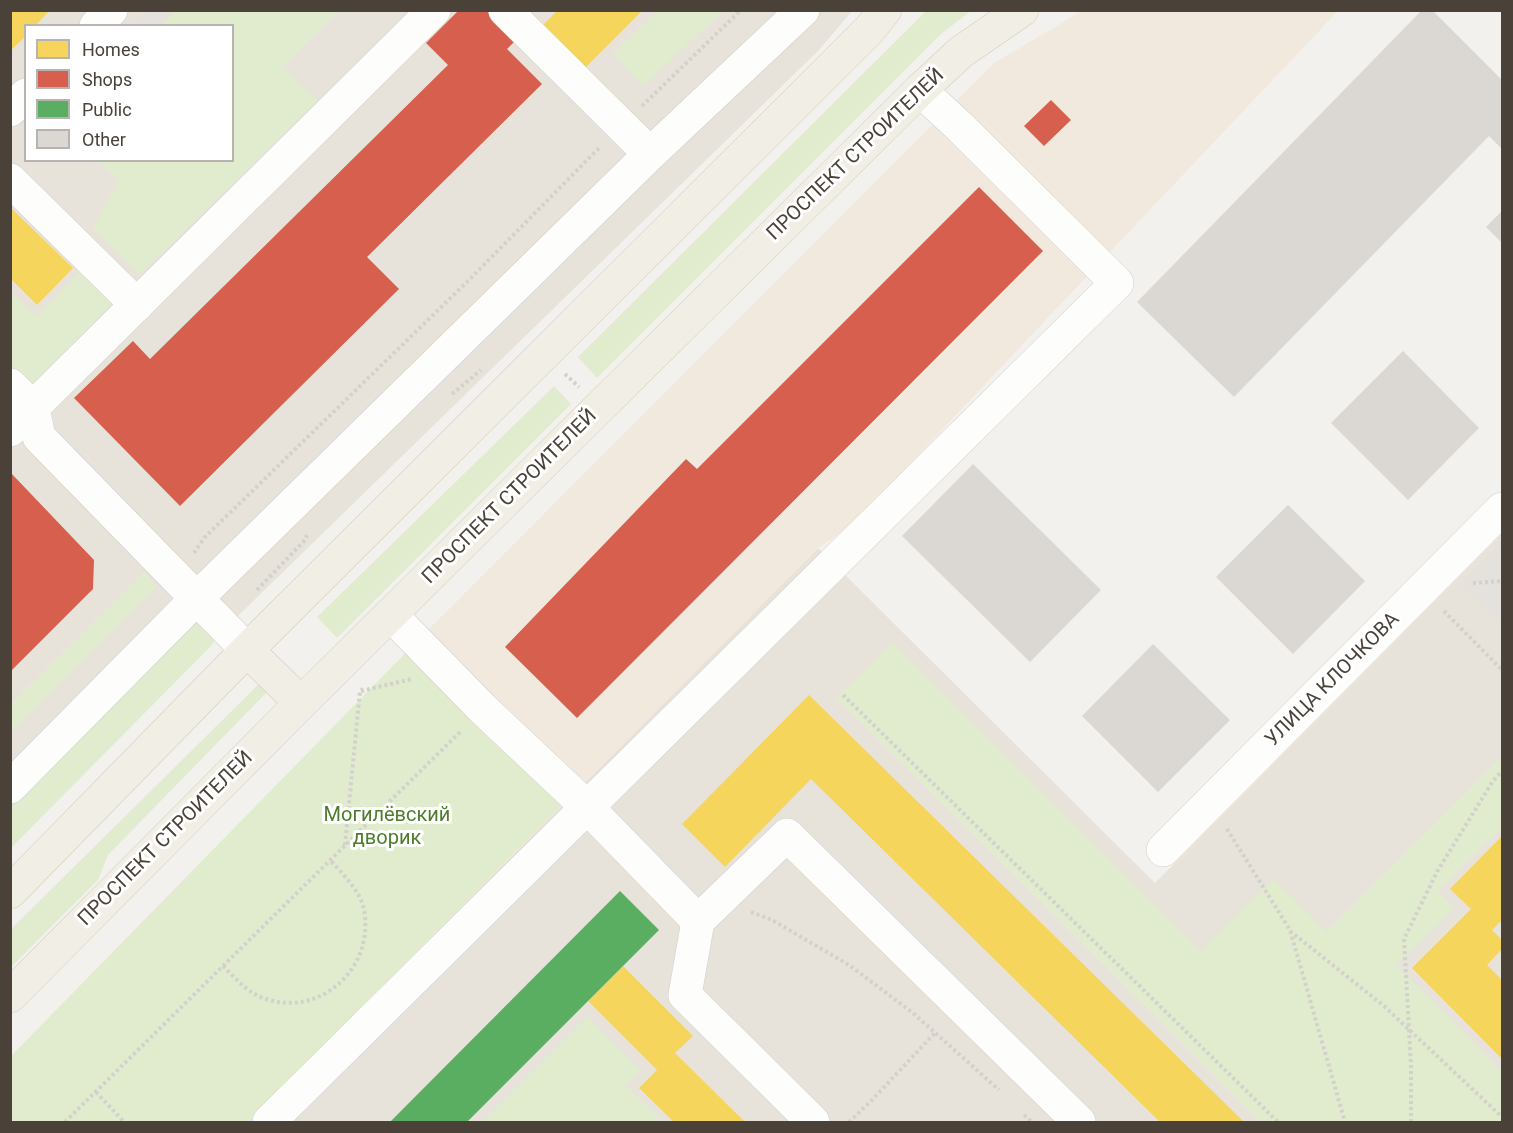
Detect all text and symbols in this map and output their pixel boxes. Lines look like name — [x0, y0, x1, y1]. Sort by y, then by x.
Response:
legend — [24, 24, 234, 162]
text: Homes — [82, 39, 140, 60]
street label: ПРОСПЕКТ СТРОИТЕЛЕЙ — [762, 64, 950, 246]
text: Shops — [82, 69, 132, 90]
text: Public — [82, 99, 132, 120]
text: Other — [82, 129, 126, 150]
street label: ПРОСПЕКТ СТРОИТЕЛЕЙ — [418, 405, 602, 589]
street label: УЛИЦА КЛОЧКОВА — [1261, 608, 1405, 752]
street label: ПРОСПЕКТ СТРОИТЕЛЕЙ — [74, 747, 258, 931]
park label: Могилёвский дворик — [324, 804, 450, 851]

